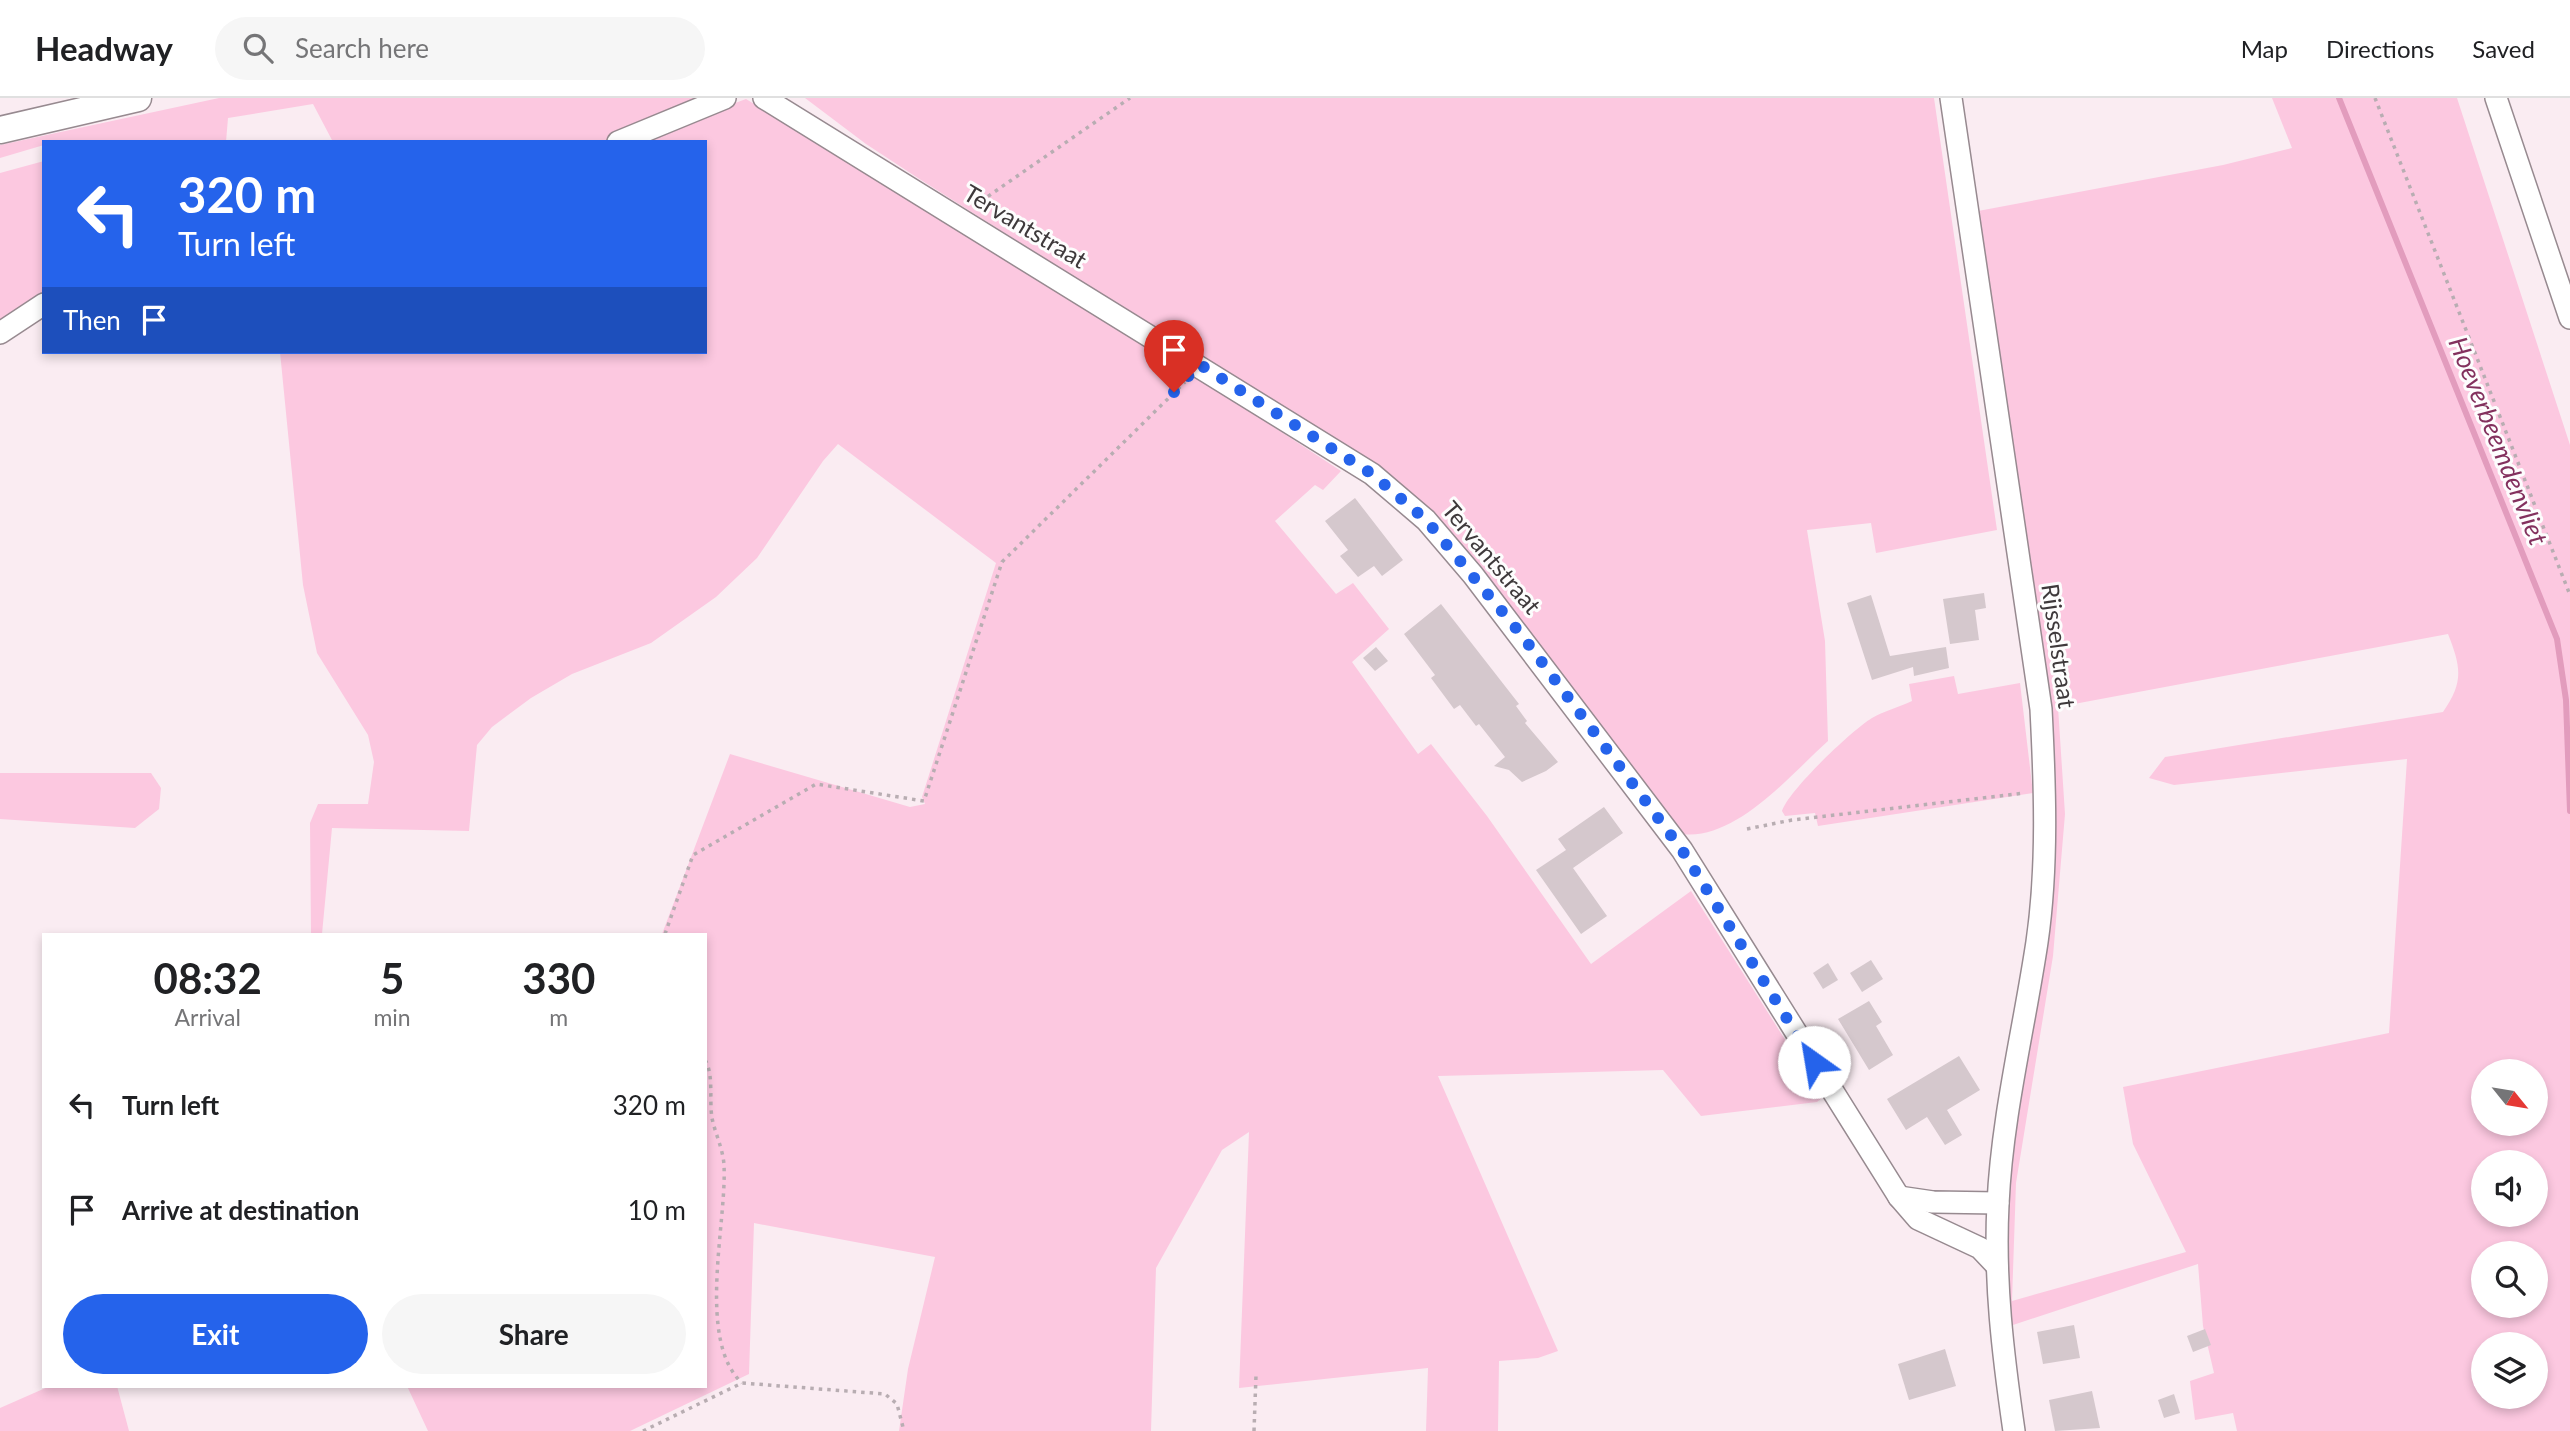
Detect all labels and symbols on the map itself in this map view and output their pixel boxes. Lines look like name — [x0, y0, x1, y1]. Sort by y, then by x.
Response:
street label: Tervantstraat — [959, 178, 1093, 274]
pin — [1144, 320, 1204, 392]
water label: Hoeverbeemdenvliet — [2443, 332, 2555, 549]
street label: Tervantstraat — [1437, 495, 1548, 620]
street label: Rijsselstraat — [2036, 582, 2083, 710]
position arrow — [1777, 1025, 1851, 1099]
north arrow — [2471, 1059, 2548, 1136]

